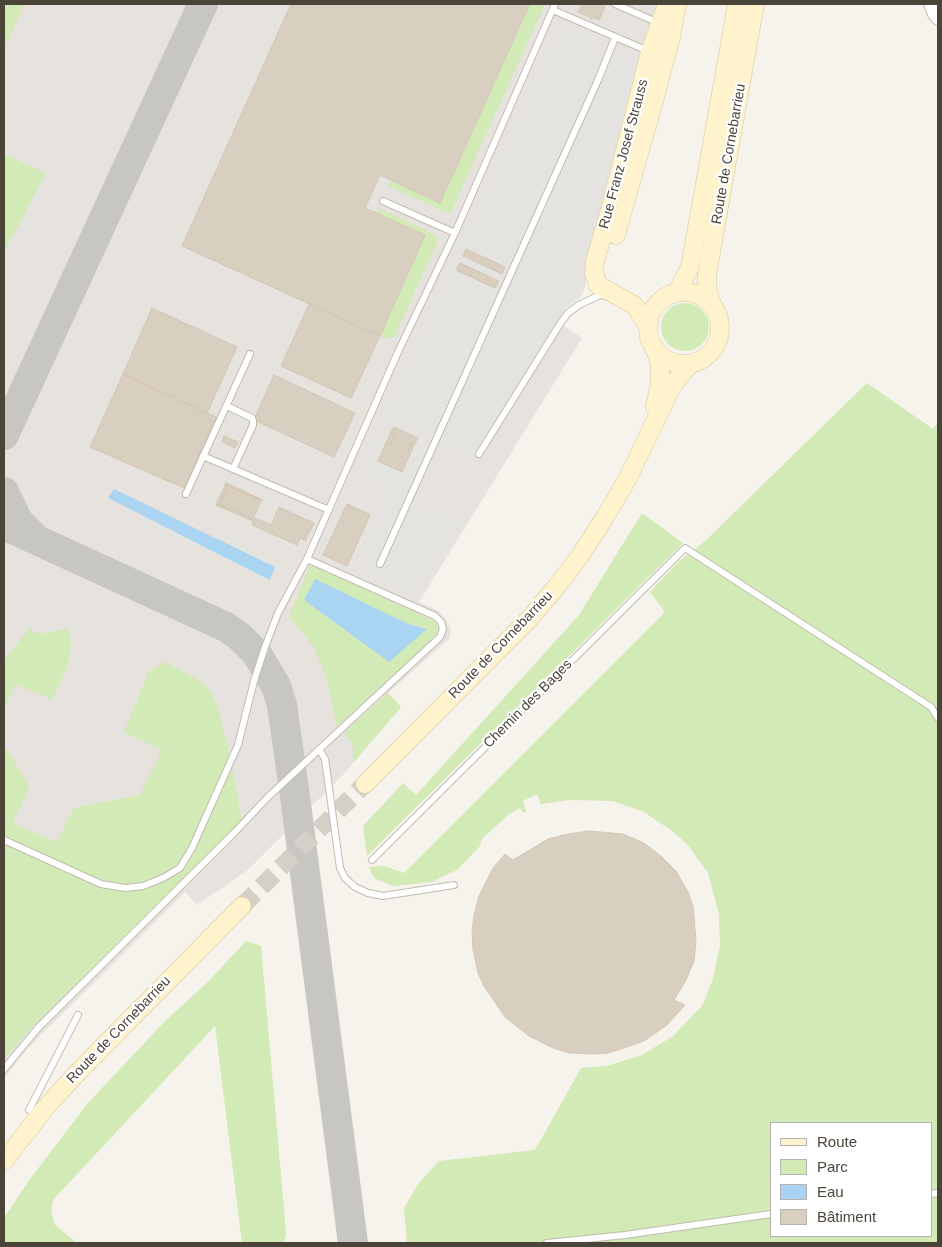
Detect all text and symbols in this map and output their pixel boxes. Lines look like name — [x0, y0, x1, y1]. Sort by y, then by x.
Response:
street label: Rue Franz Josef Strauss — [596, 77, 652, 231]
street label: Route de Cornebarrieu — [708, 82, 750, 226]
street label: Route de Cornebarrieu — [445, 588, 557, 702]
street label: Chemin des Bages — [480, 656, 576, 752]
street label: Route de Cornebarrieu — [63, 973, 175, 1087]
legend — [770, 1122, 932, 1237]
text: Route — [817, 1133, 857, 1150]
text: Parc — [817, 1158, 848, 1175]
text: Eau — [817, 1183, 844, 1200]
text: Bâtiment — [817, 1208, 876, 1225]

